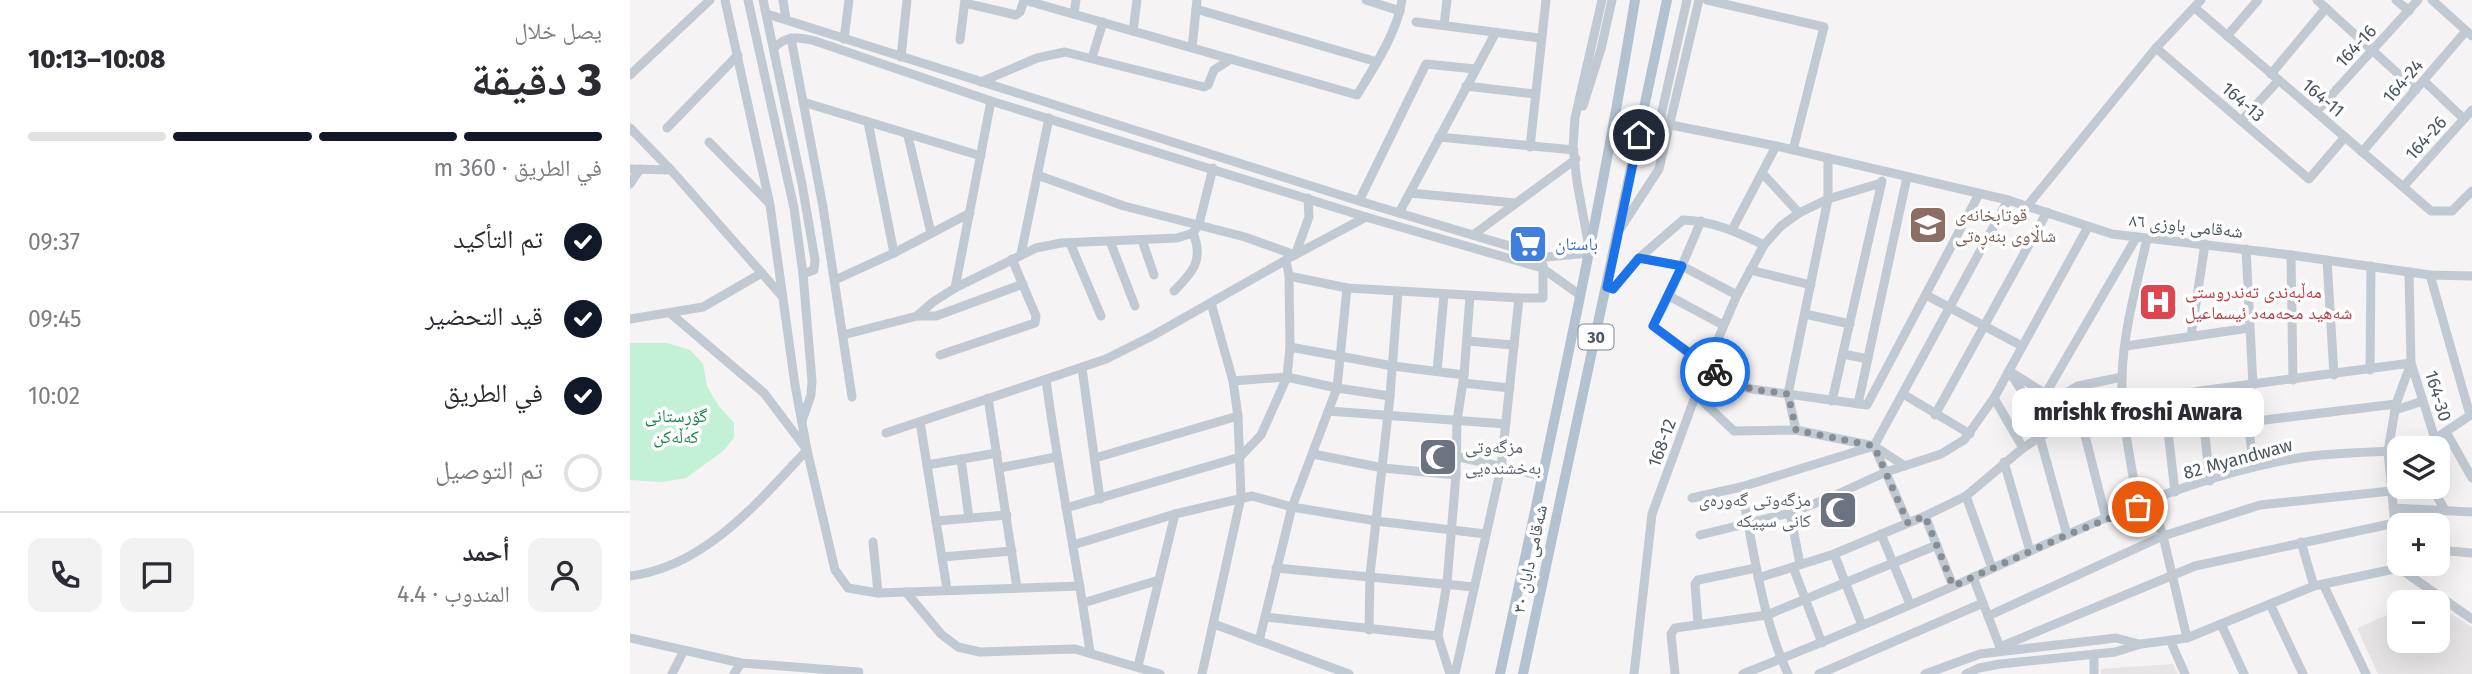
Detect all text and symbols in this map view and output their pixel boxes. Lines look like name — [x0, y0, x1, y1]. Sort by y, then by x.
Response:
text: يصل خلال — [514, 17, 602, 45]
street label: 164-16 — [2331, 20, 2381, 72]
text: 10:08–10:13 — [28, 44, 165, 75]
text: 3 دقيقة — [471, 52, 602, 107]
street label: 164-24 — [2378, 54, 2428, 108]
street label: 164-11 — [2297, 74, 2349, 122]
street label: 164-13 — [2217, 77, 2269, 127]
pin — [1609, 105, 1669, 165]
street label: 164-26 — [2401, 111, 2451, 165]
icon: home — [1620, 116, 1658, 154]
text: في الطريق · 360 m — [434, 154, 602, 182]
school or university icon: قوتابخانەی شاڵاوی بنەڕەتی — [1907, 204, 1949, 246]
place label: قوتابخانەی شاڵاوی بنەڕەتی — [1955, 204, 2056, 250]
street label: شەقامی باوزی ٨٦ — [2128, 209, 2244, 243]
icon: check — [564, 223, 602, 261]
supermarket icon: باستان — [1507, 223, 1549, 265]
text: تم التأكيد — [453, 224, 543, 255]
text: 09:37 — [28, 228, 80, 256]
place label: باستان — [1555, 233, 1598, 255]
hospital icon: مەڵبەندی تەندروستی شەهید محەمەد ئیسماعیل — [2137, 281, 2179, 323]
place label: مەڵبەندی تەندروستی شەهید محەمەد ئیسماعیل — [2185, 281, 2352, 324]
icon: check — [564, 300, 602, 338]
text: قيد التحضير — [425, 301, 543, 332]
text: 09:45 — [28, 305, 82, 333]
road number: 30 — [1578, 324, 1614, 350]
courier — [1680, 337, 1750, 407]
icon: bike — [1696, 353, 1734, 391]
street label: 164-30 — [2420, 368, 2456, 424]
icon: check — [564, 377, 602, 415]
text: في الطريق — [443, 378, 543, 409]
text: 10:02 — [28, 382, 80, 410]
callout: mrishk froshi Awara — [2012, 388, 2264, 437]
text: mrishk froshi Awara — [2033, 398, 2243, 426]
park label: گۆڕستانی کەڵەکن — [644, 405, 708, 448]
street label: 168-12 — [1643, 416, 1681, 470]
street label: 82 Myandwaw — [2181, 434, 2295, 484]
mosque icon: مزگەوتی بەخشندەیی — [1417, 436, 1459, 478]
place label: مزگەوتی بەخشندەیی — [1465, 436, 1541, 479]
map controls — [2387, 436, 2450, 653]
button: layers — [2387, 436, 2450, 499]
text: تم التوصيل — [435, 455, 543, 486]
pin — [2108, 477, 2168, 537]
icon: bag — [2119, 488, 2157, 526]
place label: مزگەوتی گەورەی کانی سپیکە — [1699, 489, 1812, 532]
mosque icon: مزگەوتی گەورەی کانی سپیکە — [1817, 489, 1859, 531]
street label: شەقامی دابان ٣٠ — [1508, 503, 1552, 615]
button: + — [2387, 513, 2450, 576]
text: أحمد — [462, 537, 510, 568]
button: phone — [28, 538, 102, 612]
button: chat — [120, 538, 194, 612]
button: person — [528, 538, 602, 612]
text: المندوب · 4.4 — [397, 580, 510, 608]
button: − — [2387, 590, 2450, 653]

